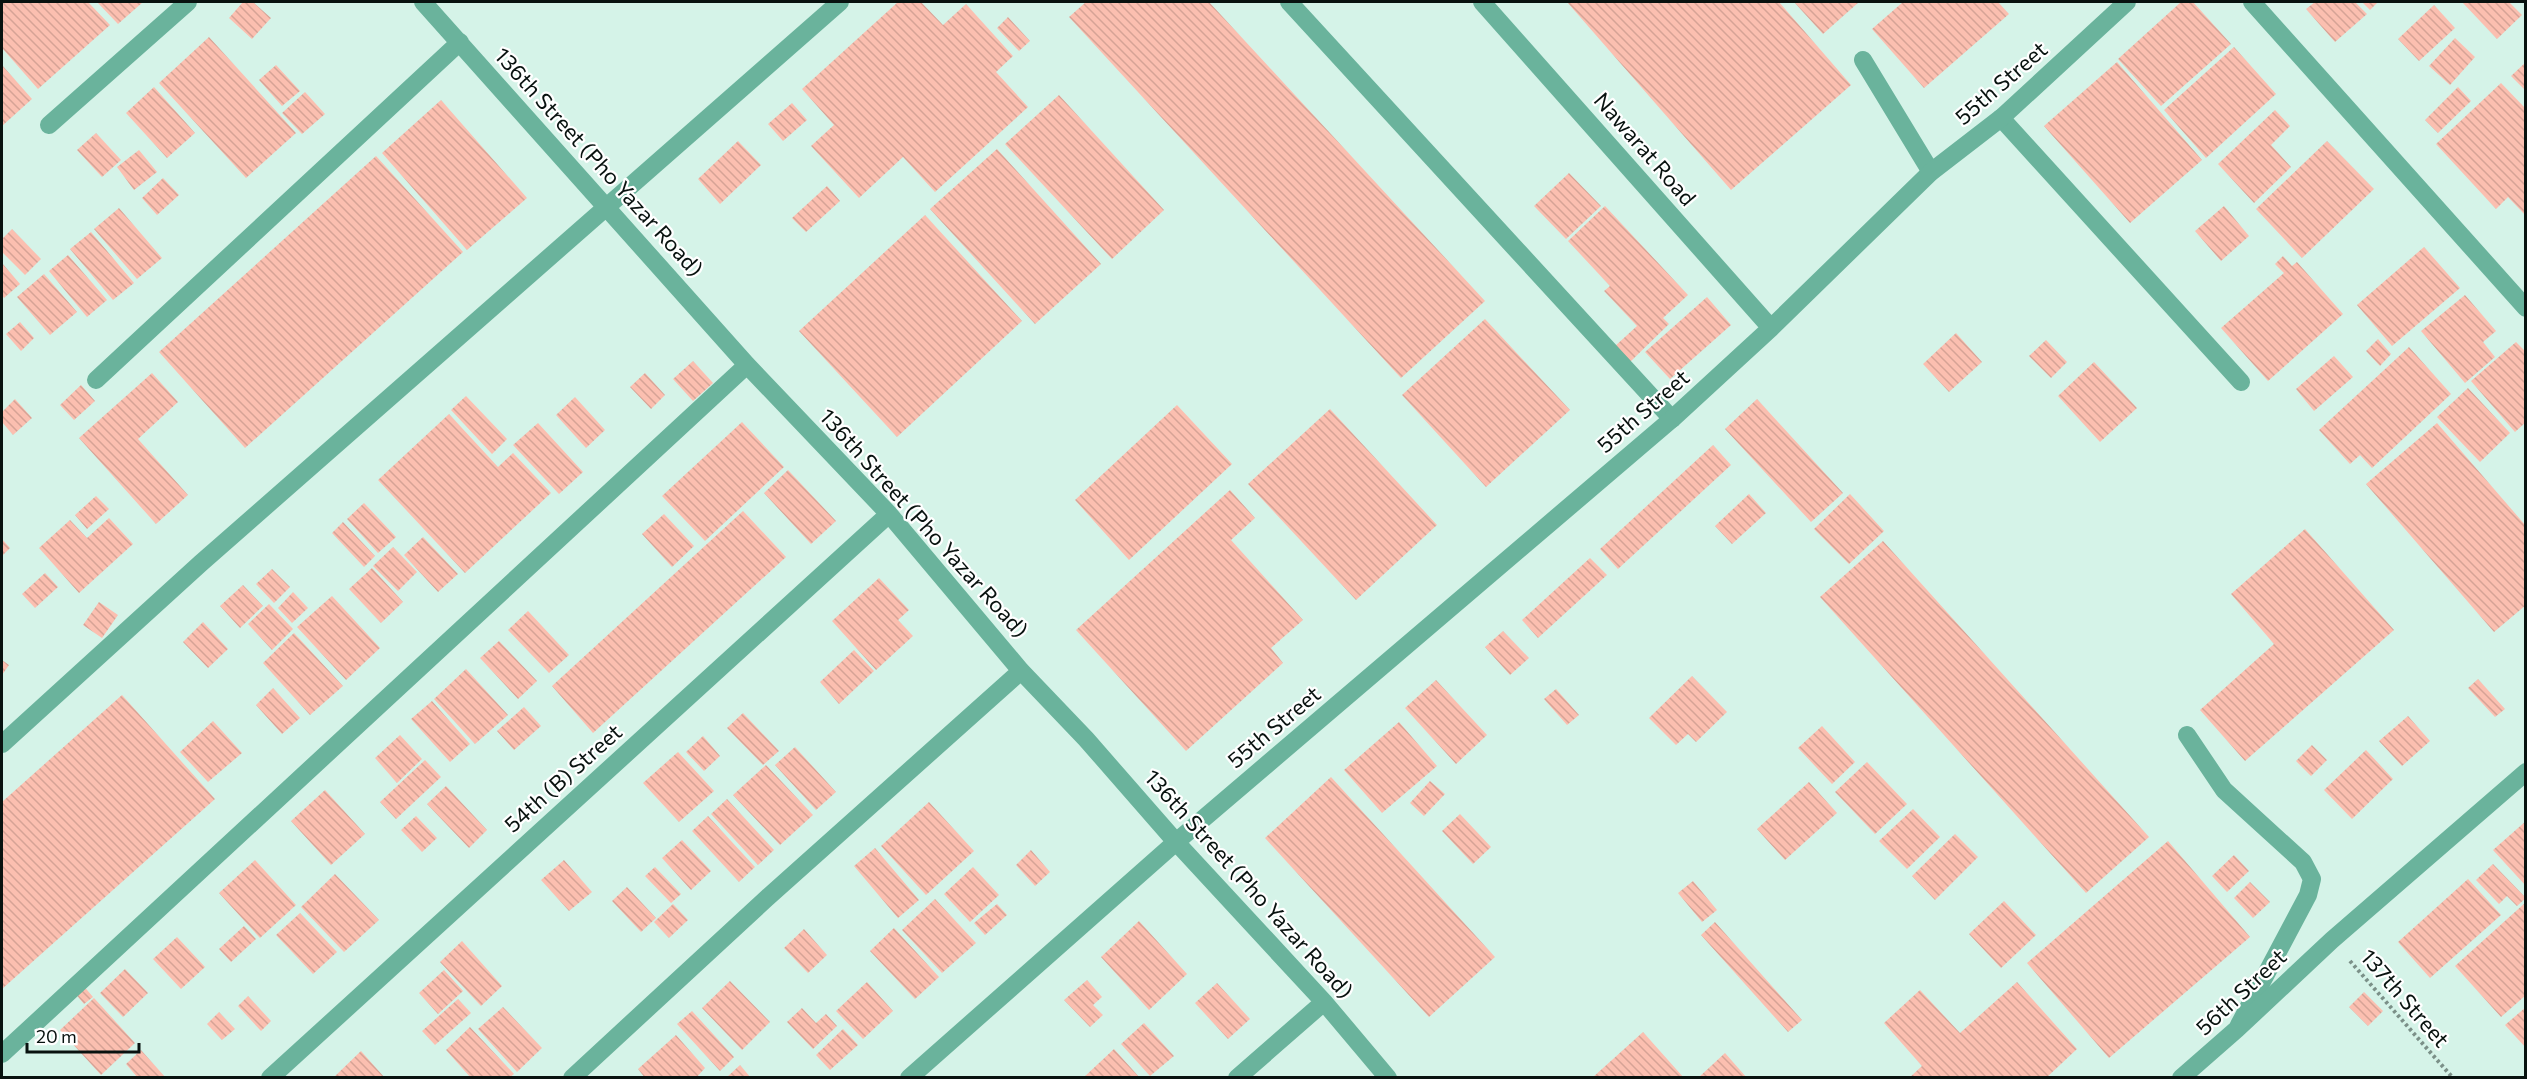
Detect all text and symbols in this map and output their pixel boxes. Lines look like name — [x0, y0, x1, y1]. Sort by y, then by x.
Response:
street label: 55th Street — [1949, 35, 2052, 130]
street label: 136th Street (Pho Yazar Road) — [489, 42, 709, 282]
street label: Nawarat Road — [1589, 86, 1702, 211]
street label: 55th Street — [1591, 363, 1694, 458]
street label: 136th Street (Pho Yazar Road) — [814, 403, 1034, 643]
street label: 55th Street — [1222, 680, 1326, 773]
street label: 54th (B) Street — [498, 718, 627, 837]
street label: 136th Street (Pho Yazar Road) — [1139, 764, 1359, 1004]
street label: 56th Street — [2190, 943, 2292, 1040]
street label: 137th Street — [2355, 943, 2455, 1052]
scale bar — [27, 1016, 140, 1054]
text: 20 m — [36, 1025, 77, 1047]

